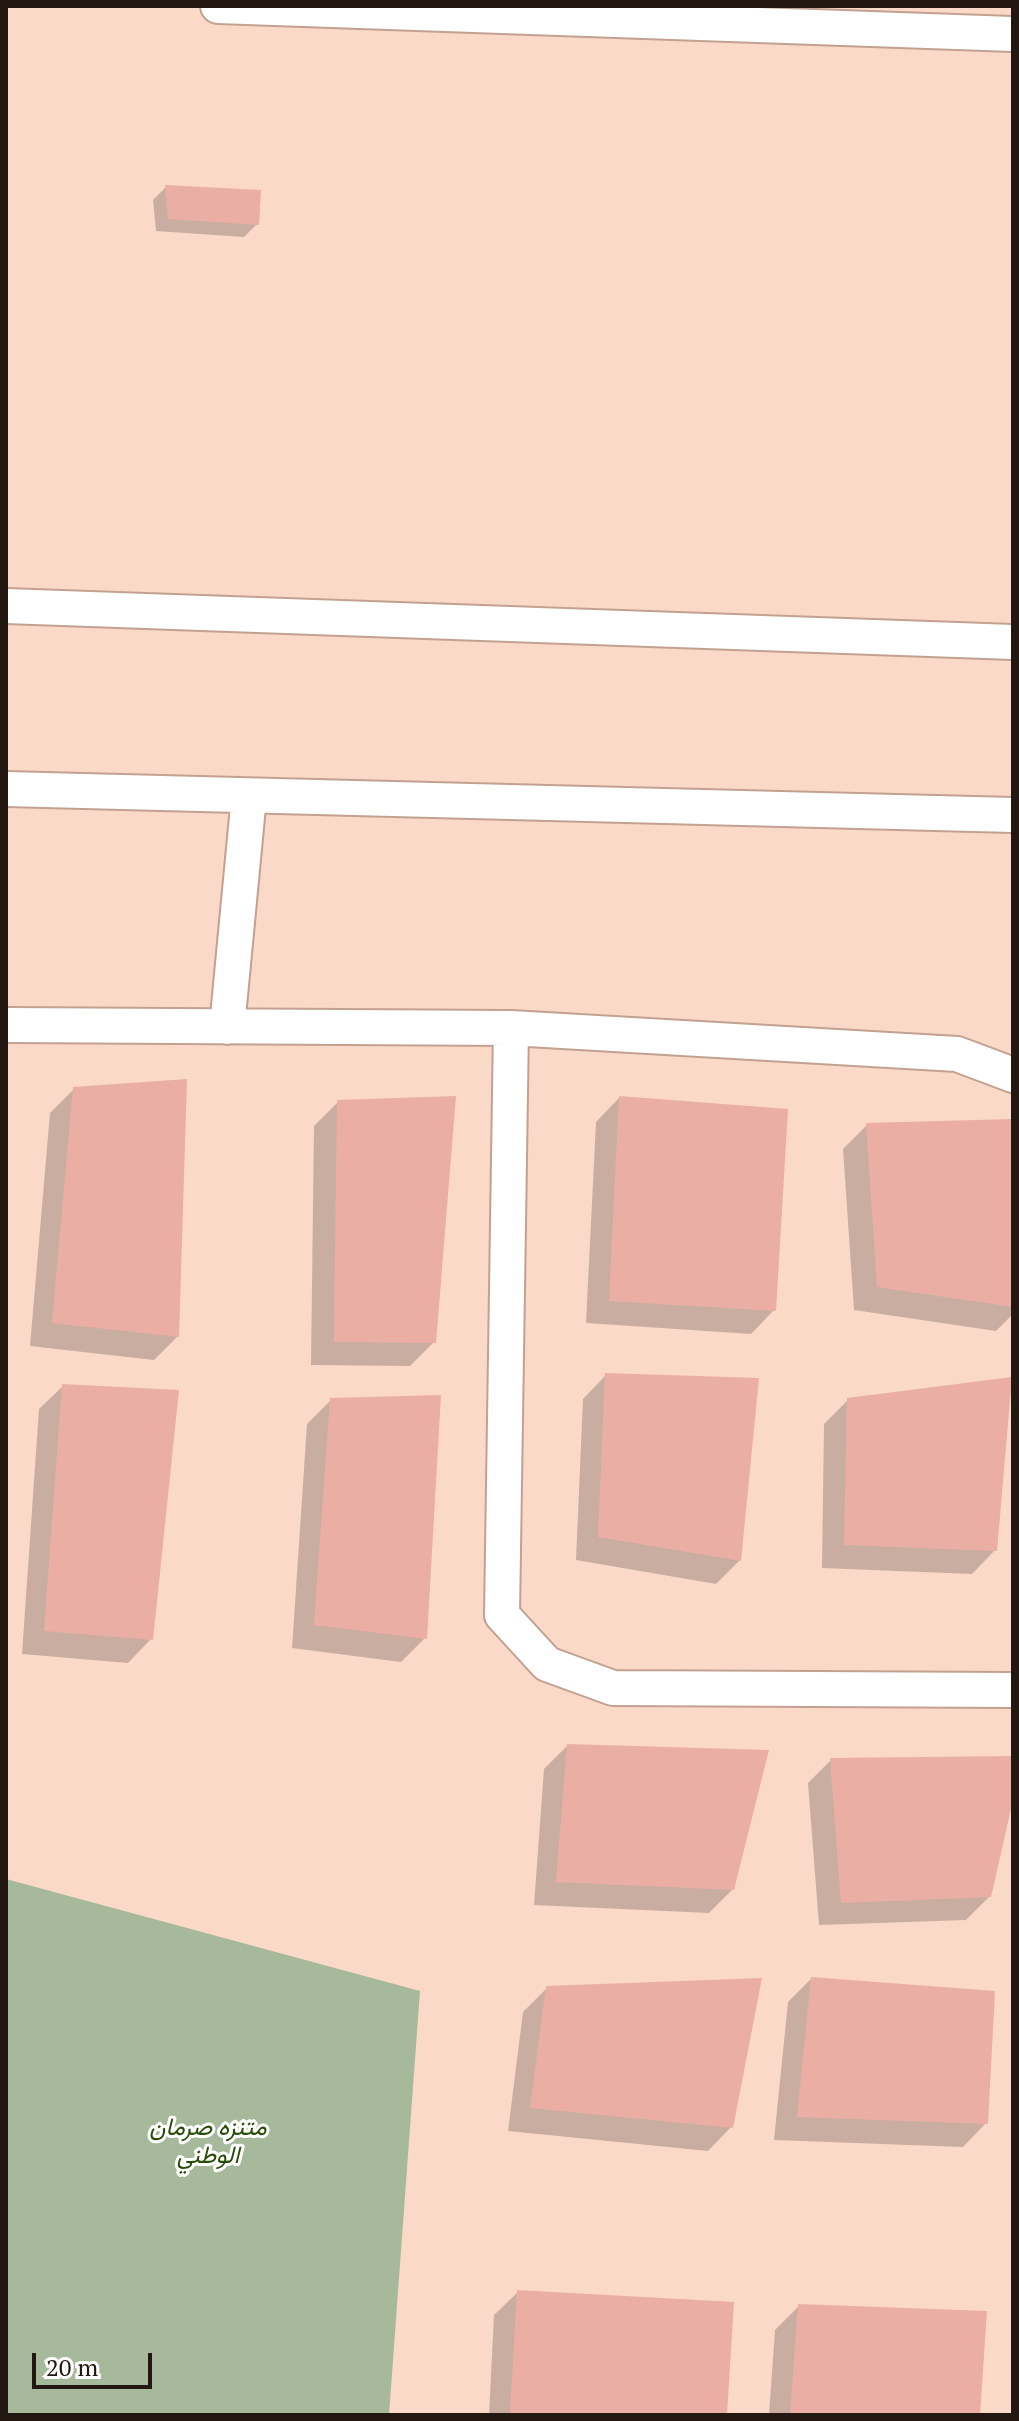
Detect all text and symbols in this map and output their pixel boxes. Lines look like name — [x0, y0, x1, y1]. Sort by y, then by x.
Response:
park label: متنزه صرمان الوطني — [149, 2114, 267, 2170]
scale bar — [36, 2337, 156, 2387]
text: 20 m — [46, 2351, 98, 2383]

